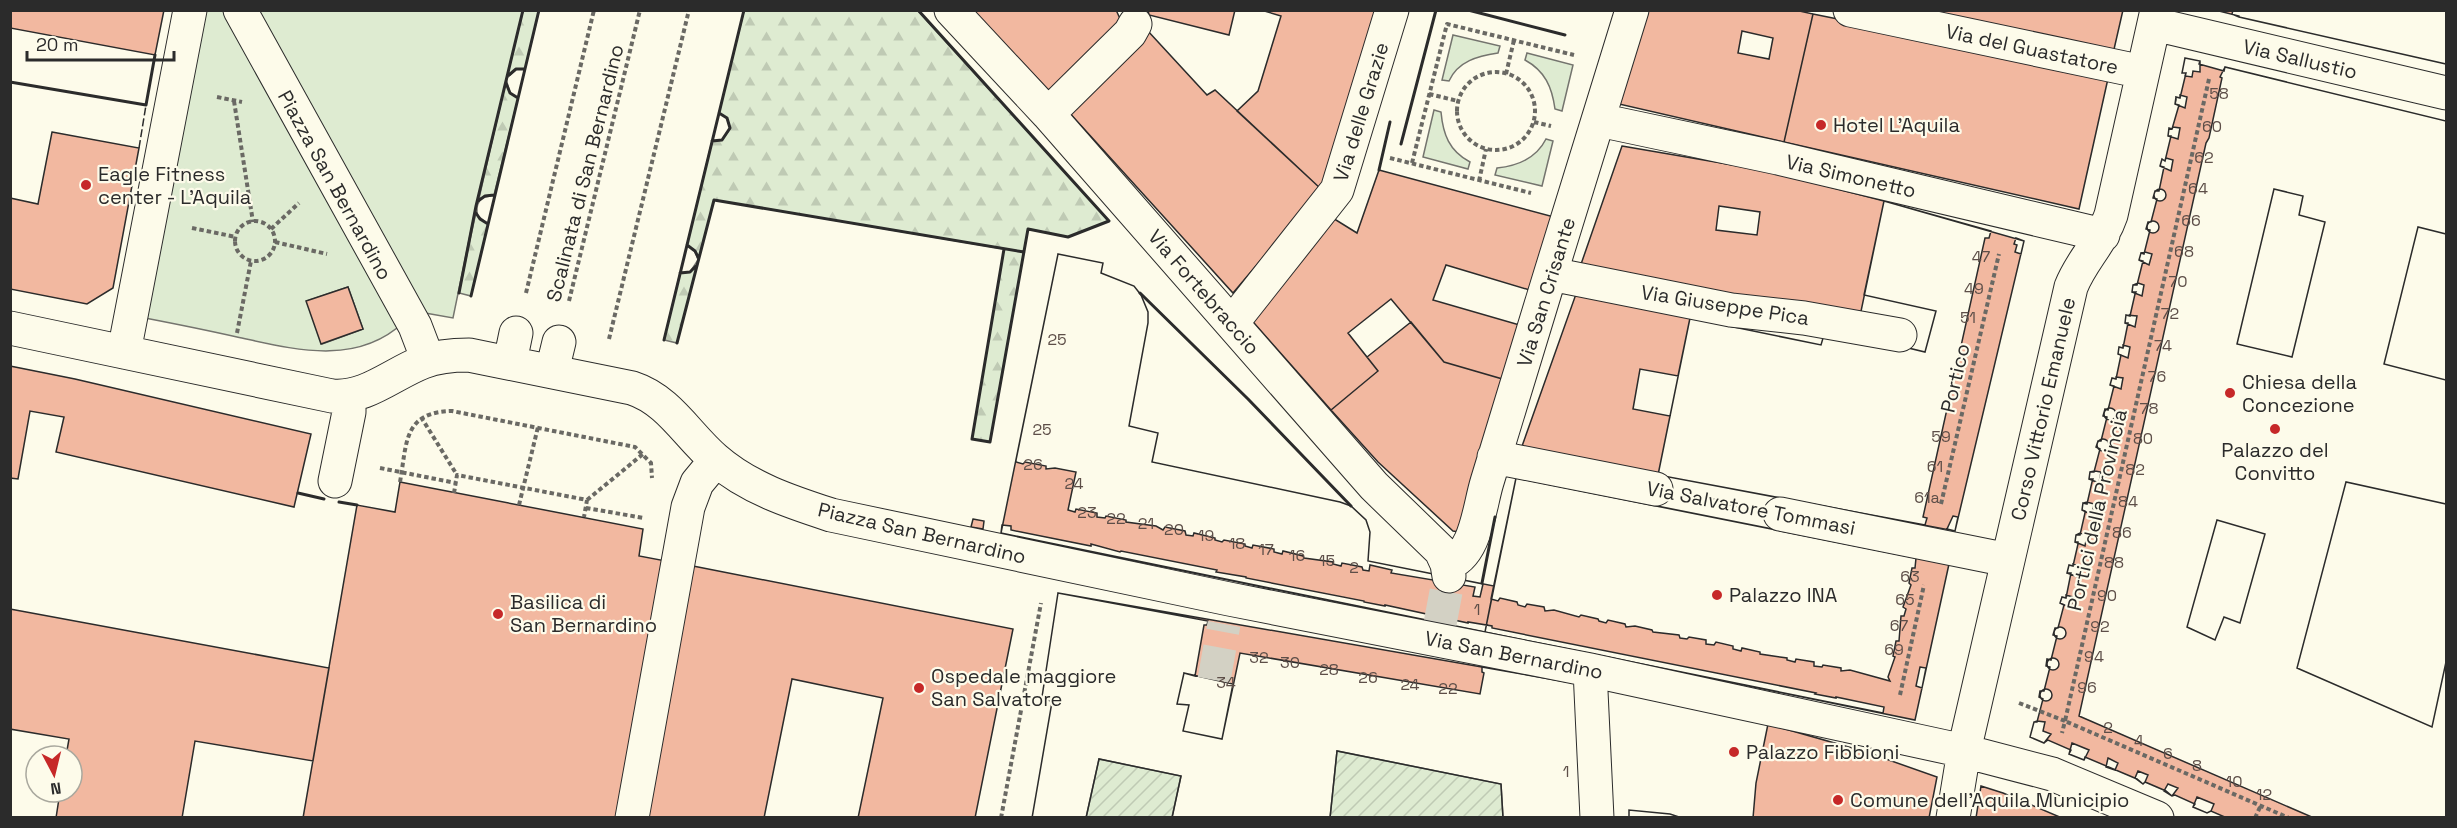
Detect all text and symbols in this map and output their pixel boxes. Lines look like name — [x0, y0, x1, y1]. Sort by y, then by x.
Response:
street label: Via del Guastatore — [1943, 18, 2121, 80]
scale bar — [27, 24, 174, 62]
text: 20 m — [36, 33, 79, 56]
street label: Via Sallustio — [2240, 33, 2360, 85]
street label: Via delle Grazie — [1327, 39, 1395, 185]
street label: Scalinata di San Bernardino — [540, 42, 630, 304]
house number: 58 — [2209, 83, 2229, 104]
street label: Piazza San Bernardino — [272, 86, 398, 284]
place label: Hotel L'Aquila — [1833, 112, 1960, 138]
house number: 60 — [2202, 116, 2222, 137]
marker: Hotel L'Aquila — [1814, 118, 1828, 132]
house number: 62 — [2194, 147, 2214, 168]
street label: Via Simonetto — [1783, 148, 1919, 204]
place label: Eagle Fitness center - L'Aquila — [98, 161, 251, 210]
marker: Eagle Fitness center - L'Aquila — [79, 178, 93, 192]
house number: 64 — [2188, 178, 2208, 199]
house number: 66 — [2181, 210, 2201, 231]
street label: Via San Crisante — [1511, 214, 1581, 370]
street label: Via Fortebraccio — [1142, 224, 1266, 360]
house number: 68 — [2174, 241, 2194, 262]
house number: 47 — [1972, 246, 1990, 267]
house number: 70 — [2168, 271, 2188, 292]
house number: 49 — [1964, 278, 1984, 299]
street label: Via Giuseppe Pica — [1639, 279, 1811, 331]
street label: Corso Vittorio Emanuele — [2005, 295, 2081, 523]
house number: 72 — [2161, 303, 2179, 324]
house number: 51 — [1960, 307, 1976, 328]
house number: 25 — [1047, 329, 1067, 350]
house number: 74 — [2154, 335, 2172, 356]
street label: Portico — [1934, 341, 1976, 415]
house number: 76 — [2148, 366, 2166, 387]
place label: Chiesa della Concezione — [2242, 369, 2357, 418]
marker: Chiesa della Concezione — [2223, 386, 2237, 400]
house number: 78 — [2140, 398, 2159, 419]
street label: Portici della Provincia — [2061, 407, 2133, 613]
house number: 25 — [1032, 419, 1052, 440]
marker: Palazzo del Convitto — [2268, 422, 2282, 436]
house number: 59 — [1931, 426, 1951, 447]
house number: 80 — [2133, 428, 2153, 449]
place label: Palazzo del Convitto — [2221, 437, 2329, 486]
house number: 26 — [1023, 454, 1043, 475]
house number: 61 — [1927, 456, 1943, 477]
house number: 82 — [2125, 459, 2145, 480]
house number: 24 — [1064, 473, 1084, 494]
street label: Via Salvatore Tommasi — [1644, 475, 1858, 541]
house number: 61a — [1914, 487, 1940, 508]
house number: 84 — [2118, 491, 2138, 512]
street label: Piazza San Bernardino — [815, 496, 1029, 570]
house number: 23 — [1077, 502, 1097, 523]
house number: 22 — [1106, 508, 1126, 529]
house number: 21 — [1138, 513, 1154, 534]
house number: 20 — [1164, 519, 1184, 540]
house number: 86 — [2112, 522, 2132, 543]
house number: 19 — [1198, 525, 1214, 546]
house number: 18 — [1229, 533, 1245, 554]
house number: 17 — [1258, 539, 1274, 560]
house number: 16 — [1289, 545, 1305, 566]
house number: 15 — [1319, 550, 1335, 571]
house number: 88 — [2104, 552, 2124, 573]
house number: 2 — [1349, 557, 1359, 578]
house number: 63 — [1900, 566, 1920, 587]
place label: Palazzo INA — [1729, 582, 1838, 608]
house number: 90 — [2097, 585, 2117, 606]
marker: Palazzo INA — [1710, 588, 1724, 602]
place label: Basilica di San Bernardino — [510, 589, 657, 638]
house number: 65 — [1895, 589, 1915, 610]
house number: 1 — [1474, 599, 1480, 620]
marker: Basilica di San Bernardino — [491, 607, 505, 621]
house number: 67 — [1890, 615, 1908, 636]
house number: 92 — [2090, 616, 2110, 637]
street label: Via San Bernardino — [1423, 625, 1605, 685]
house number: 69 — [1884, 639, 1904, 660]
house number: 94 — [2084, 646, 2104, 667]
house number: 32 — [1249, 647, 1269, 668]
house number: 30 — [1280, 652, 1300, 673]
house number: 28 — [1319, 659, 1339, 680]
place label: Ospedale maggiore San Salvatore — [931, 663, 1116, 712]
house number: 26 — [1358, 667, 1378, 688]
house number: 34 — [1216, 672, 1236, 693]
house number: 24 — [1400, 674, 1420, 695]
house number: 96 — [2077, 677, 2097, 698]
house number: 22 — [1438, 678, 1458, 699]
marker: Ospedale maggiore San Salvatore — [912, 681, 926, 695]
house number: 2 — [2103, 717, 2113, 738]
house number: 4 — [2134, 730, 2144, 751]
place label: Palazzo Fibbioni — [1746, 739, 1900, 765]
house number: 6 — [2163, 743, 2173, 764]
north arrow — [24, 744, 84, 804]
marker: Palazzo Fibbioni — [1727, 745, 1741, 759]
house number: 8 — [2192, 755, 2202, 776]
house number: 1 — [1563, 761, 1569, 782]
house number: 10 — [2226, 771, 2242, 792]
text: N — [49, 777, 62, 799]
house number: 12 — [2256, 784, 2272, 805]
place label: Comune dell'Aquila Municipio — [1850, 787, 2129, 813]
marker: Comune dell'Aquila Municipio — [1831, 793, 1845, 807]

